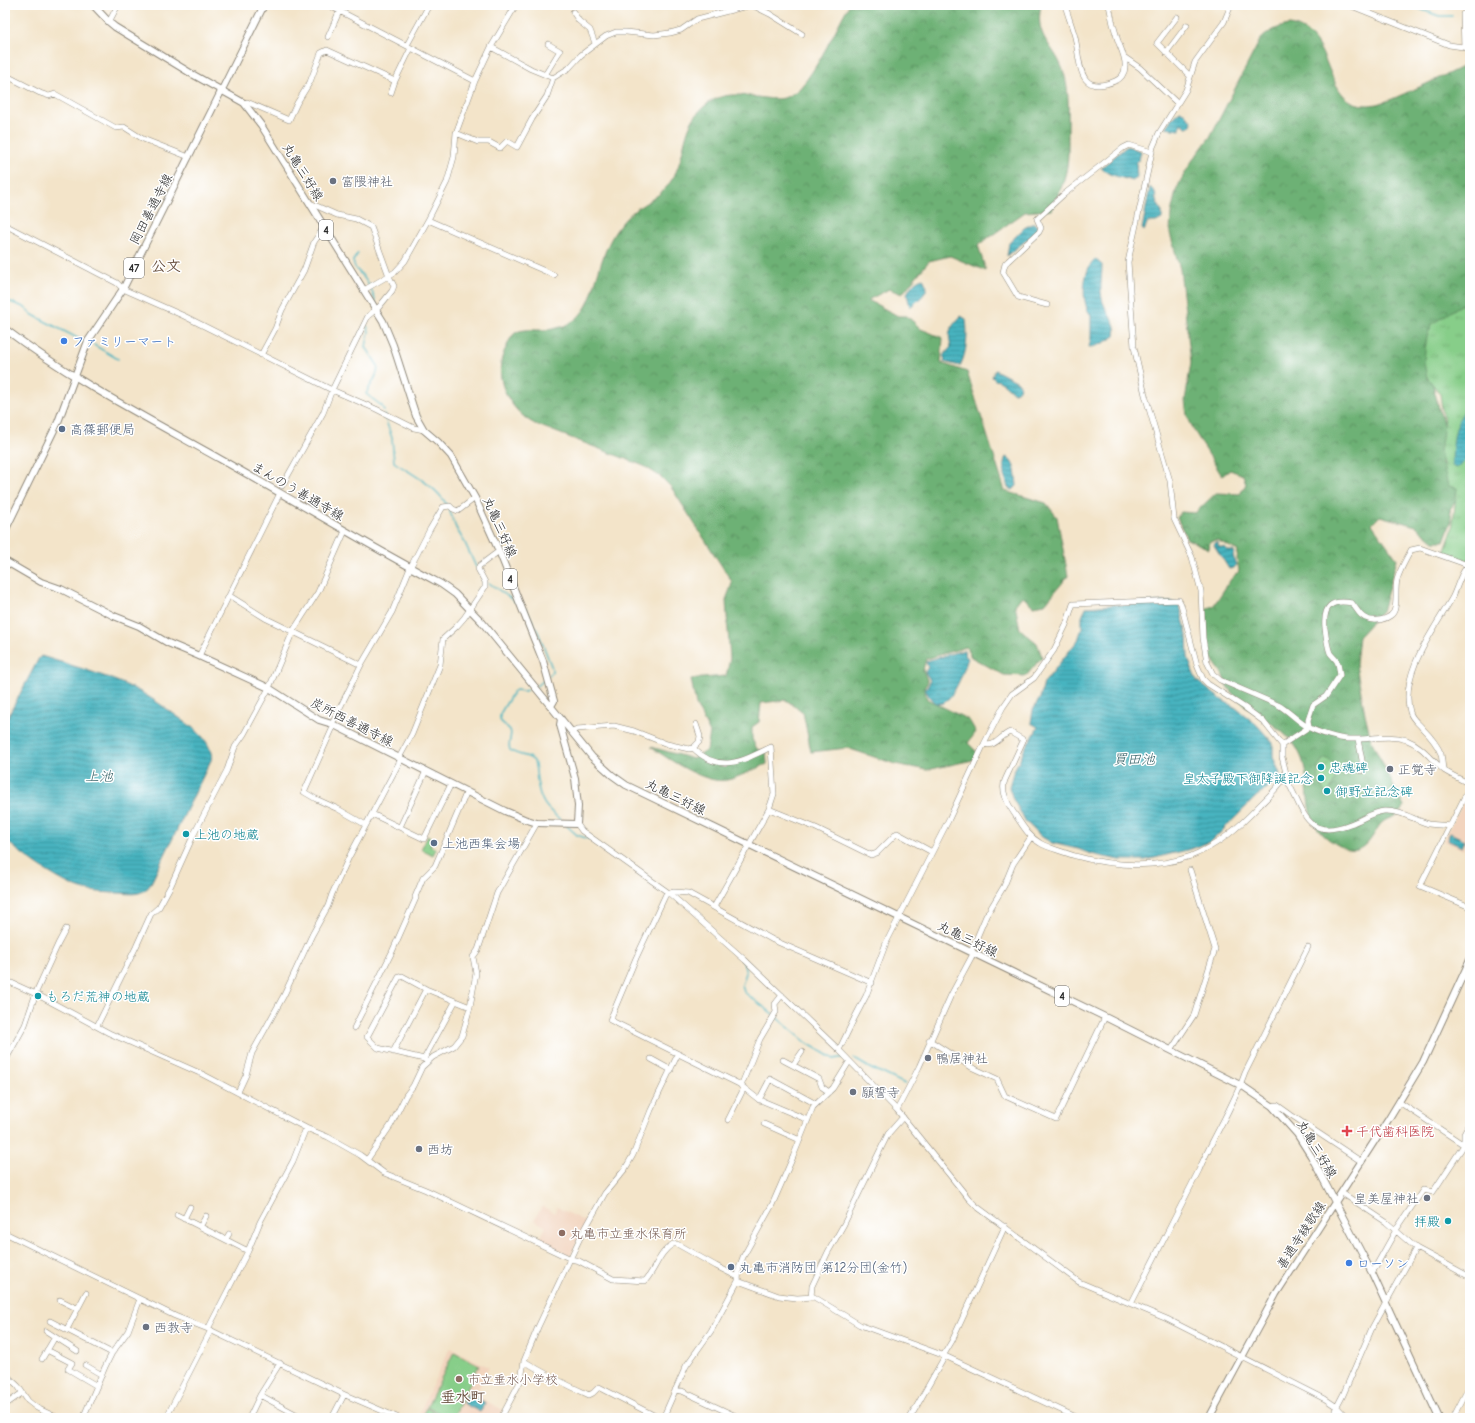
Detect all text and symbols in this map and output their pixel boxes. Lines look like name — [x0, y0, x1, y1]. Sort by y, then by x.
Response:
street label: 丸亀三好線 — [279, 140, 327, 204]
street label: 岡田善通寺線 — [127, 170, 176, 247]
place label: 富隈神社 — [341, 174, 393, 189]
marker: 富隈神社 — [328, 176, 338, 186]
road number: 4 — [319, 220, 333, 240]
district label: 公文 — [151, 257, 181, 275]
road number: 47 — [124, 258, 144, 278]
place label: ファミリーマート — [72, 334, 176, 349]
marker: ファミリーマート — [59, 336, 69, 346]
place label: 高篠郵便局 — [70, 422, 135, 437]
marker: 高篠郵便局 — [57, 424, 67, 434]
street label: まんのう善通寺線 — [249, 459, 348, 524]
street label: 丸亀三好線 — [480, 494, 520, 561]
road number: 4 — [503, 569, 517, 589]
street label: 炭所西善通寺線 — [308, 695, 397, 750]
water label: 買田池 — [1113, 751, 1156, 768]
place label: 忠魂碑 — [1329, 760, 1368, 775]
marker: 忠魂碑 — [1316, 762, 1326, 772]
place label: 正覚寺 — [1398, 762, 1437, 777]
marker: 正覚寺 — [1385, 764, 1395, 774]
water label: 上池 — [85, 768, 114, 785]
place label: 皇太子殿下御降誕記念 — [1183, 771, 1313, 786]
marker: 皇太子殿下御降誕記念 — [1316, 773, 1326, 783]
street label: 丸亀三好線 — [643, 776, 709, 818]
place label: 御野立記念碑 — [1335, 784, 1413, 799]
marker: 御野立記念碑 — [1322, 786, 1332, 796]
place label: 上池の地蔵 — [194, 827, 259, 842]
marker: 上池の地蔵 — [181, 829, 191, 839]
place label: 上池西集会場 — [442, 836, 520, 851]
marker: 上池西集会場 — [429, 838, 439, 848]
street label: 丸亀三好線 — [935, 918, 1001, 960]
road number: 4 — [1055, 986, 1069, 1006]
place label: もろだ荒神の地蔵 — [46, 989, 150, 1004]
marker: もろだ荒神の地蔵 — [33, 991, 43, 1001]
place label: 鴨居神社 — [936, 1051, 988, 1066]
marker: 鴨居神社 — [923, 1053, 933, 1063]
place label: 願誓寺 — [861, 1085, 900, 1100]
marker: 願誓寺 — [848, 1087, 858, 1097]
street label: 丸亀三好線 — [1294, 1117, 1341, 1182]
place label: 千代歯科医院 — [1356, 1124, 1434, 1139]
marker: 千代歯科医院 — [1341, 1125, 1353, 1137]
place label: 西坊 — [427, 1142, 453, 1157]
marker: 西坊 — [414, 1144, 424, 1154]
place label: 皇美屋神社 — [1354, 1191, 1419, 1206]
marker: 皇美屋神社 — [1422, 1193, 1432, 1203]
street label: 善通寺綾歌線 — [1273, 1197, 1329, 1272]
place label: 拝殿 — [1414, 1214, 1440, 1229]
marker: 拝殿 — [1443, 1216, 1453, 1226]
place label: 丸亀市立垂水保育所 — [570, 1226, 687, 1241]
marker: 丸亀市立垂水保育所 — [557, 1228, 567, 1238]
place label: ローソン — [1357, 1256, 1409, 1271]
marker: ローソン — [1344, 1258, 1354, 1268]
place label: 丸亀市消防団 第12分団(金竹) — [739, 1260, 907, 1275]
marker: 丸亀市消防団 第12分団(金竹) — [726, 1262, 736, 1272]
place label: 西教寺 — [154, 1320, 193, 1335]
marker: 西教寺 — [141, 1322, 151, 1332]
place label: 市立垂水小学校 — [467, 1372, 558, 1387]
marker: 市立垂水小学校 — [454, 1374, 464, 1384]
district label: 垂水町 — [440, 1388, 486, 1406]

